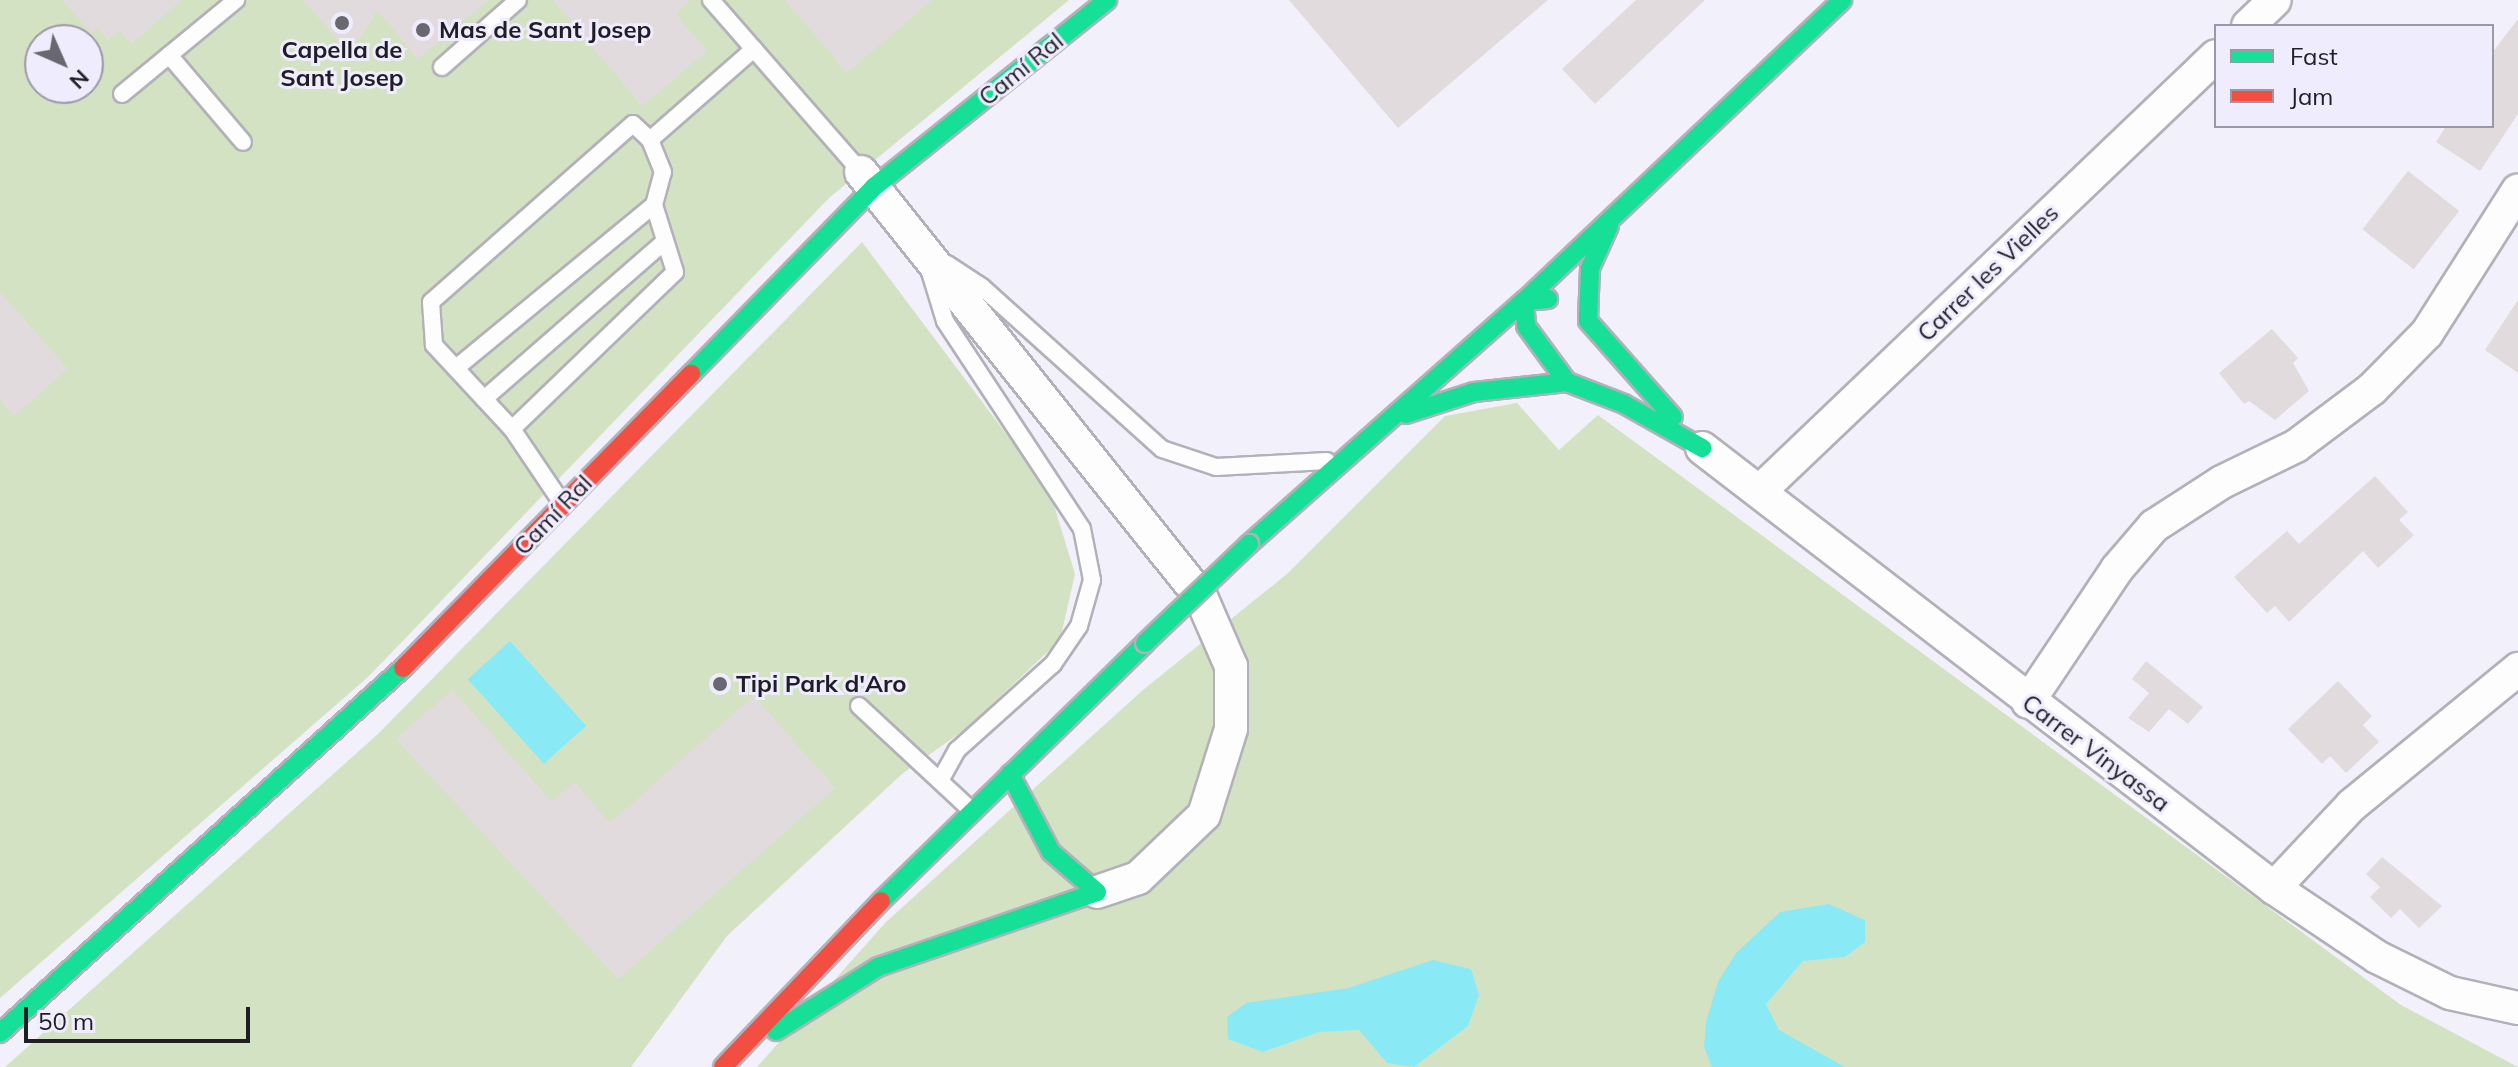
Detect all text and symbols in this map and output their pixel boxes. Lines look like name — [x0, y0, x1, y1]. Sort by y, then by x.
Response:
marker: Capella de Sant Josep — [333, 14, 351, 32]
place label: Mas de Sant Josep — [439, 16, 651, 44]
marker: Mas de Sant Josep — [414, 21, 432, 39]
north arrow — [24, 24, 104, 104]
legend — [2214, 24, 2494, 128]
street label: Camí Ral — [973, 26, 1069, 112]
place label: Capella de Sant Josep — [280, 36, 404, 92]
text: Fast — [2290, 41, 2338, 71]
text: N — [64, 64, 95, 95]
text: Jam — [2290, 81, 2333, 111]
street label: Carrer les Vielles — [1912, 199, 2064, 347]
street label: Camí Ral — [508, 469, 598, 561]
place label: Tipi Park d'Aro — [736, 670, 907, 698]
marker: Tipi Park d'Aro — [711, 675, 729, 693]
street label: Carrer Vinyassa — [2017, 688, 2175, 818]
scale bar — [28, 991, 254, 1041]
text: 50 m — [38, 1006, 94, 1036]

